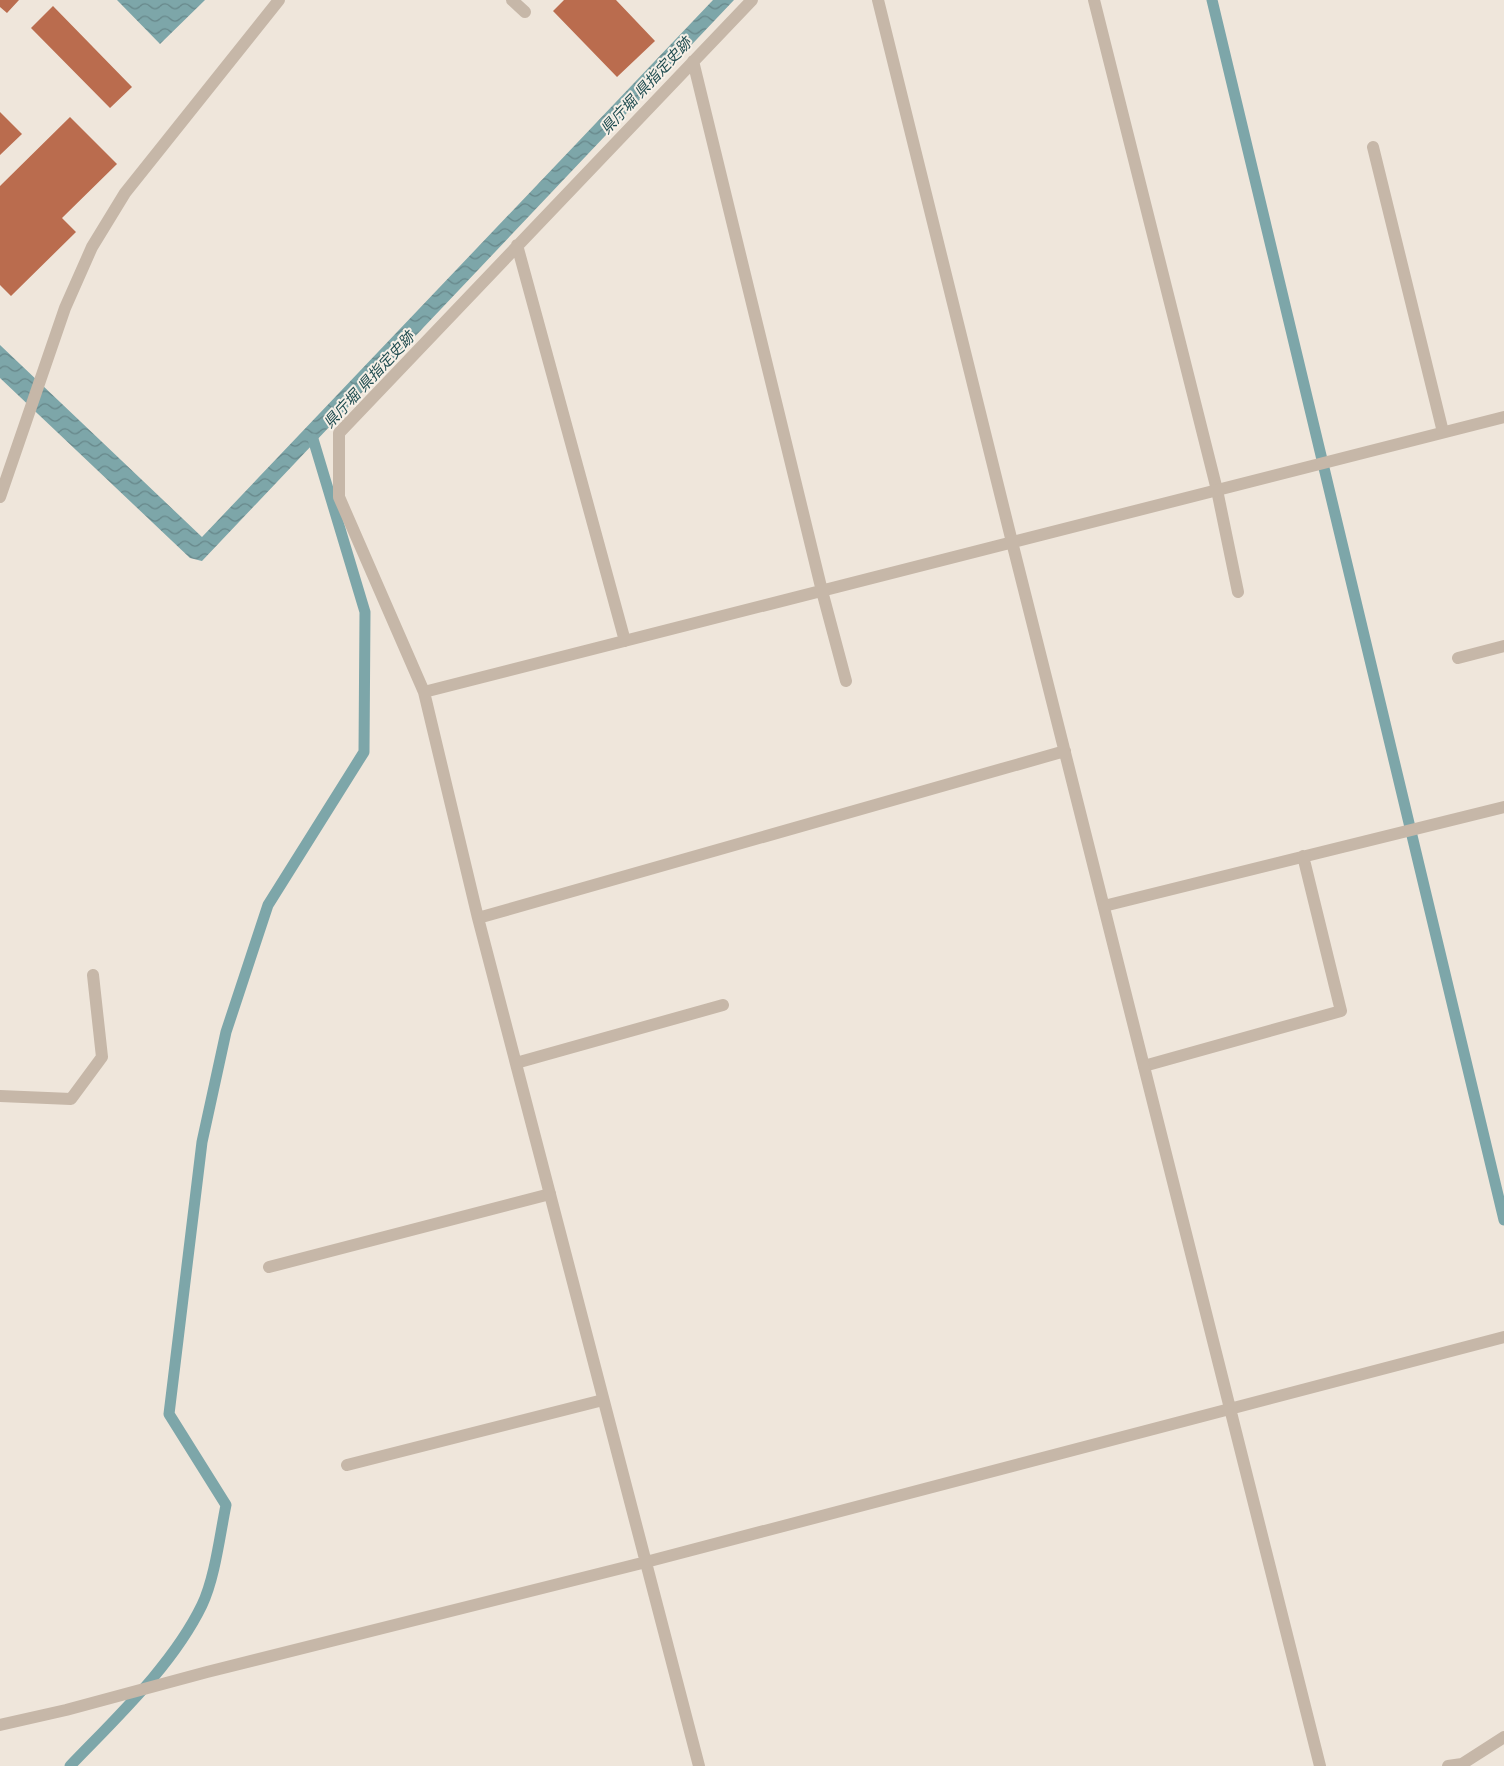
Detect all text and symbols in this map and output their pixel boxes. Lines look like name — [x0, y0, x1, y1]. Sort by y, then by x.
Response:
water label: 県庁堀 県指定史跡 — [595, 32, 698, 139]
water label: 県庁堀 県指定史跡 — [318, 326, 421, 433]

